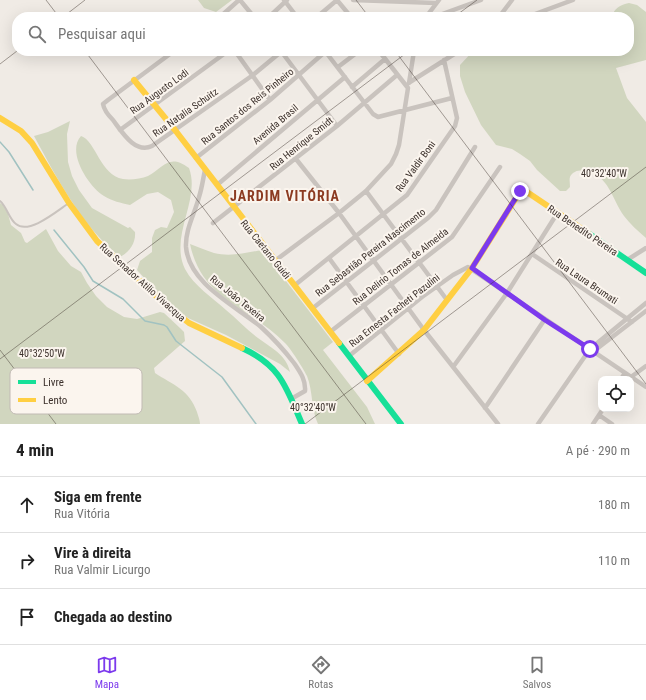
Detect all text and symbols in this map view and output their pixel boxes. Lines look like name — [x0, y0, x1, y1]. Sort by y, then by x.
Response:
search box — [12, 12, 634, 56]
icon: search — [26, 23, 48, 45]
text: Pesquisar aqui — [58, 25, 146, 43]
street label: Rua Santos dos Reis Pinheiro — [199, 66, 296, 147]
street label: Rua Augusto Lodi — [128, 67, 191, 116]
street label: Rua Natalia Schuitz — [151, 86, 220, 139]
street label: Avenida Brasil — [250, 102, 300, 147]
street label: Rua Henrique Smidt — [268, 115, 335, 172]
street label: Rua Valdir Boni — [393, 139, 437, 194]
text: 40°32'40"W — [581, 168, 627, 179]
route end — [511, 182, 529, 200]
district label: JARDIM VITÓRIA — [230, 187, 340, 204]
street label: Rua Benedito Pereira — [546, 203, 620, 258]
street label: Rua Sebastião Pereira Nascimento — [313, 206, 427, 299]
street label: Rua Caetano Guidi — [238, 218, 293, 281]
street label: Rua Delirio Tomas de Almeida — [350, 226, 450, 307]
street label: Rua Senador Atilio Vivacqua — [98, 241, 188, 324]
street label: Rua Laura Brumati — [554, 257, 620, 306]
street label: Rua Ernesta Facheti Pazulini — [347, 272, 442, 349]
street label: Rua João Texeira — [208, 273, 267, 324]
route start — [581, 340, 599, 358]
text: 40°32'50"W — [19, 348, 65, 359]
legend — [10, 368, 142, 414]
text: Livre — [43, 376, 64, 389]
map controls — [598, 376, 634, 412]
button: locate — [598, 376, 634, 412]
text: Lento — [43, 394, 68, 407]
text: 40°32'40"W — [290, 402, 336, 413]
text: 4 min — [16, 440, 54, 460]
text: A pé · 290 m — [566, 443, 630, 458]
text: Siga em frente — [54, 488, 142, 506]
icon: ahead — [16, 494, 38, 516]
text: 180 m — [598, 497, 630, 512]
text: Rua Vitória — [54, 506, 110, 521]
text: Vire à direita — [54, 544, 131, 562]
icon: right — [16, 550, 38, 572]
text: 110 m — [598, 553, 630, 568]
text: Rua Valmir Licurgo — [54, 562, 151, 577]
icon: arrive — [16, 606, 38, 628]
text: Chegada ao destino — [54, 608, 172, 626]
tab: Mapa — [95, 654, 119, 691]
tab: Rotas — [308, 654, 333, 691]
tab: Salvos — [523, 654, 551, 691]

